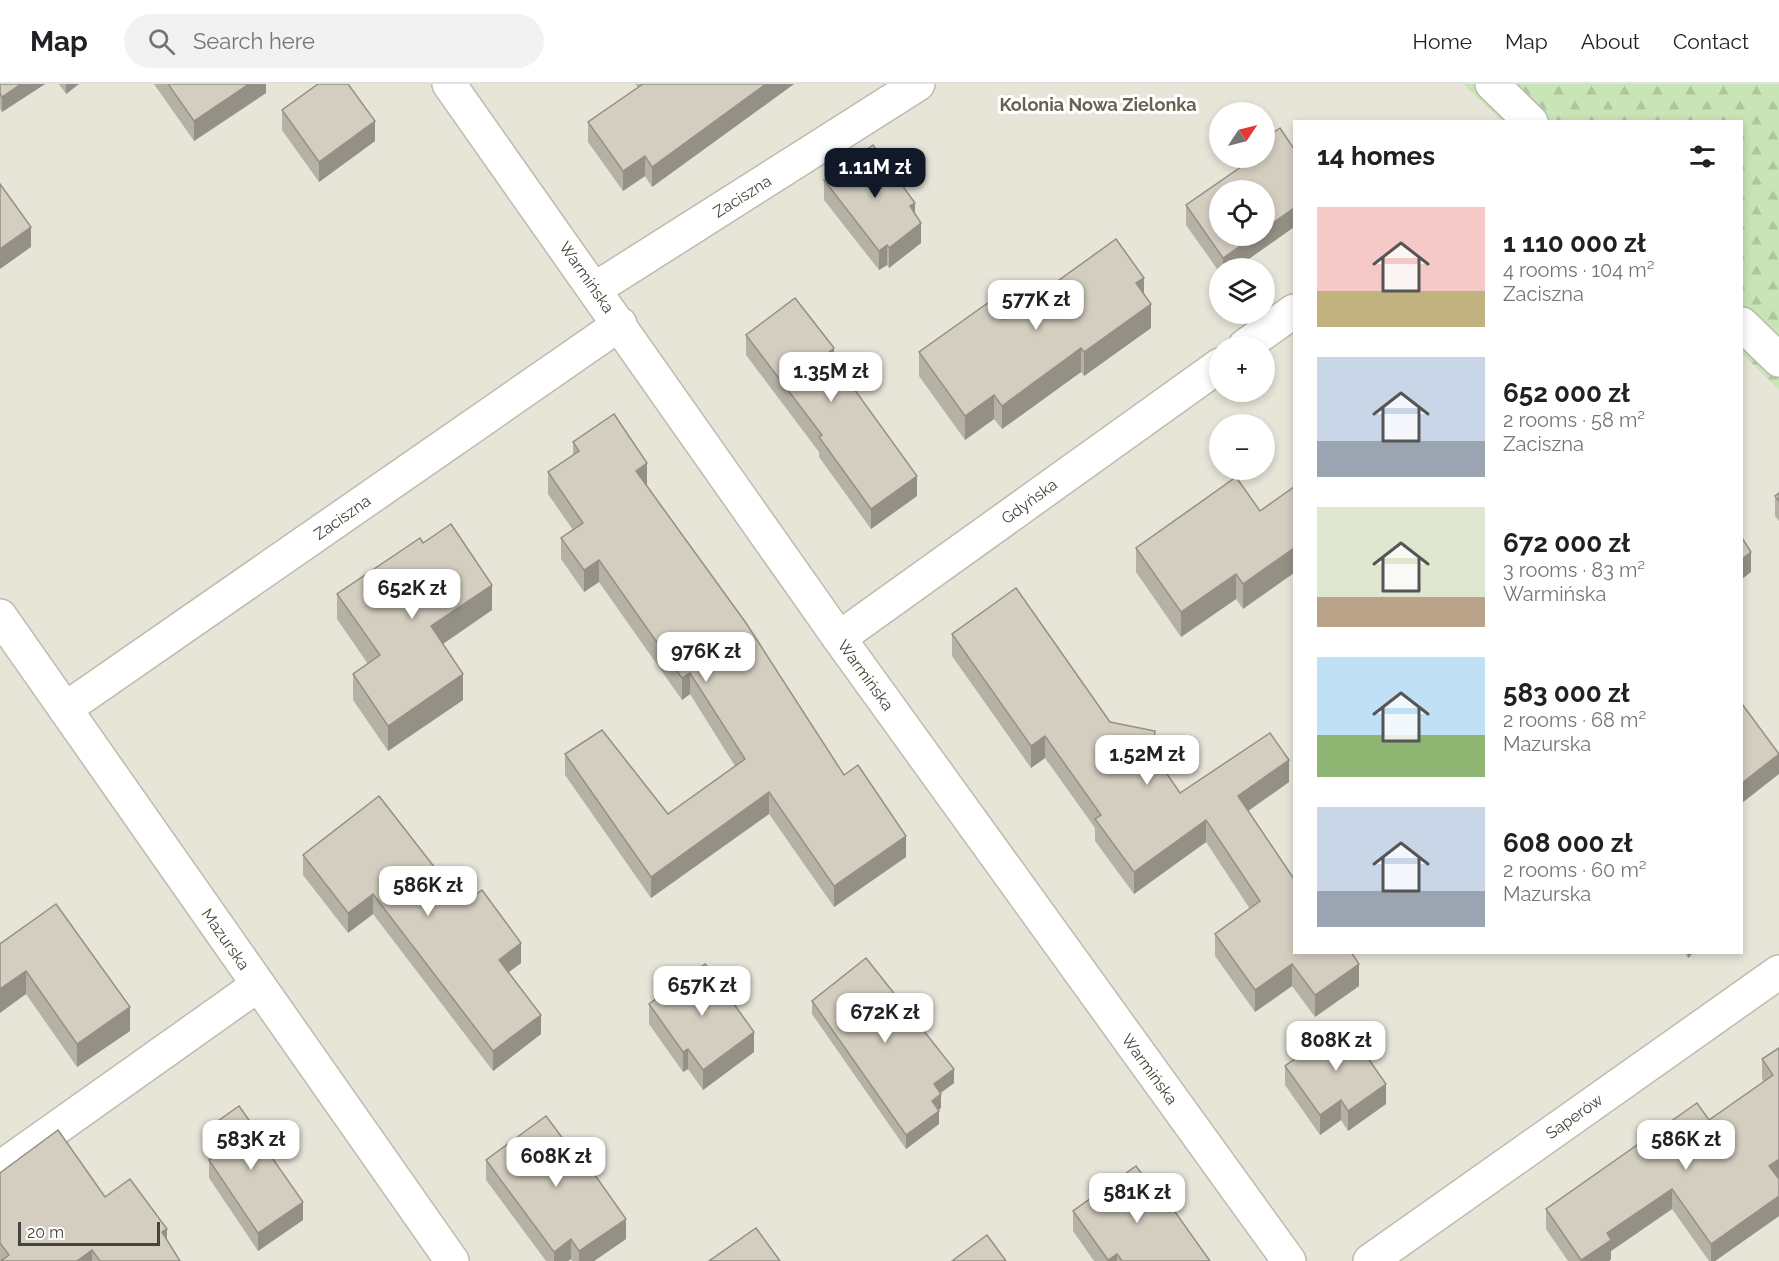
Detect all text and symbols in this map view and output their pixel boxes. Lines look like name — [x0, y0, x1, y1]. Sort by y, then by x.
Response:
search box — [124, 14, 544, 68]
text: Map — [30, 25, 88, 58]
icon: search — [145, 25, 178, 58]
text: Search here — [193, 28, 315, 54]
text: Home — [1413, 29, 1472, 54]
text: Map — [1505, 29, 1548, 54]
text: About — [1581, 29, 1640, 54]
text: Contact — [1673, 29, 1749, 54]
district label: Kolonia Nowa Zielonka — [999, 94, 1197, 115]
north arrow — [1209, 102, 1275, 168]
map controls — [1209, 102, 1275, 480]
icon: filters — [1686, 140, 1719, 173]
text: 14 homes — [1317, 141, 1435, 171]
pin: 1.11M zł — [813, 148, 937, 199]
text: 1.11M zł — [839, 155, 911, 179]
street label: Zaciszna — [710, 171, 775, 222]
button: locate — [1209, 180, 1275, 246]
text: 1 110 000 zł — [1503, 228, 1646, 258]
icon: home — [1365, 231, 1437, 303]
street label: Warmińska — [555, 238, 618, 317]
button: layers — [1209, 258, 1275, 324]
text: 4 rooms · 104 m² — [1503, 258, 1655, 282]
pin: 577K zł — [981, 280, 1091, 331]
text: Zaciszna — [1503, 282, 1584, 306]
text: 577K zł — [1002, 287, 1070, 311]
button: + — [1209, 336, 1275, 402]
pin: 1.35M zł — [769, 352, 893, 403]
text: 1.35M zł — [793, 359, 869, 383]
text: 652 000 zł — [1503, 378, 1630, 408]
icon: home — [1365, 381, 1437, 453]
text: 2 rooms · 58 m² — [1503, 408, 1645, 432]
button: − — [1209, 414, 1275, 480]
text: Zaciszna — [1503, 432, 1584, 456]
street label: Gdyńska — [998, 475, 1061, 528]
street label: Zaciszna — [310, 491, 374, 544]
text: 672 000 zł — [1503, 528, 1630, 558]
icon: home — [1365, 531, 1437, 603]
text: 3 rooms · 83 m² — [1503, 558, 1645, 582]
pin: 652K zł — [357, 569, 467, 620]
text: 652K zł — [377, 576, 447, 600]
text: Warmińska — [1503, 582, 1606, 606]
pin: 976K zł — [651, 632, 761, 683]
street label: Warmińska — [834, 636, 898, 714]
text: 976K zł — [671, 639, 741, 663]
text: 583 000 zł — [1503, 678, 1630, 708]
icon: home — [1365, 681, 1437, 753]
text: 2 rooms · 68 m² — [1503, 708, 1646, 732]
text: Mazurska — [1503, 732, 1591, 756]
pin: 1.52M zł — [1085, 735, 1209, 786]
text: 1.52M zł — [1109, 742, 1185, 766]
text: 608 000 zł — [1503, 828, 1633, 858]
icon: home — [1365, 831, 1437, 903]
text: 2 rooms · 60 m² — [1503, 858, 1647, 882]
pin: 586K zł — [373, 866, 483, 917]
text: 586K zł — [393, 873, 463, 897]
text: Mazurska — [1503, 882, 1591, 906]
street label: Mazurska — [198, 905, 254, 974]
pin: 657K zł — [647, 966, 757, 1017]
text: 657K zł — [667, 973, 737, 997]
pin: 672K zł — [830, 993, 940, 1044]
text: 672K zł — [850, 1000, 920, 1024]
pin: 808K zł — [1281, 1021, 1391, 1072]
text: 808K zł — [1300, 1028, 1372, 1052]
street label: Warmińska — [1118, 1030, 1182, 1108]
street label: Saperów — [1542, 1090, 1606, 1143]
pin: 583K zł — [196, 1120, 306, 1171]
pin: 586K zł — [1631, 1120, 1741, 1171]
text: 583K zł — [217, 1127, 286, 1151]
text: 586K zł — [1651, 1127, 1721, 1151]
pin: 608K zł — [501, 1137, 611, 1188]
text: 608K zł — [520, 1144, 592, 1168]
pin: 581K zł — [1082, 1173, 1192, 1224]
text: 581K zł — [1103, 1180, 1171, 1204]
scale bar — [18, 1219, 160, 1246]
text: 20 m — [27, 1223, 64, 1242]

